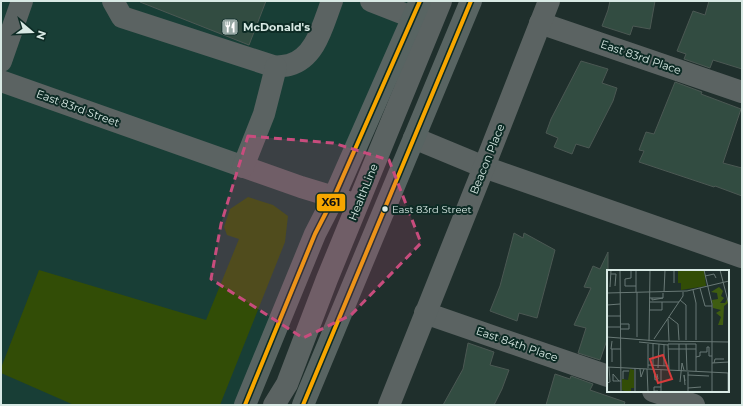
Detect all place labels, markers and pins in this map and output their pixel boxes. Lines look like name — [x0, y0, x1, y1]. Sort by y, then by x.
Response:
restaurant icon: McDonald's — [220, 17, 240, 37]
place label: McDonald's — [243, 20, 310, 34]
place label: East 83rd Street — [392, 203, 472, 216]
marker: East 83rd Street — [380, 204, 390, 214]

